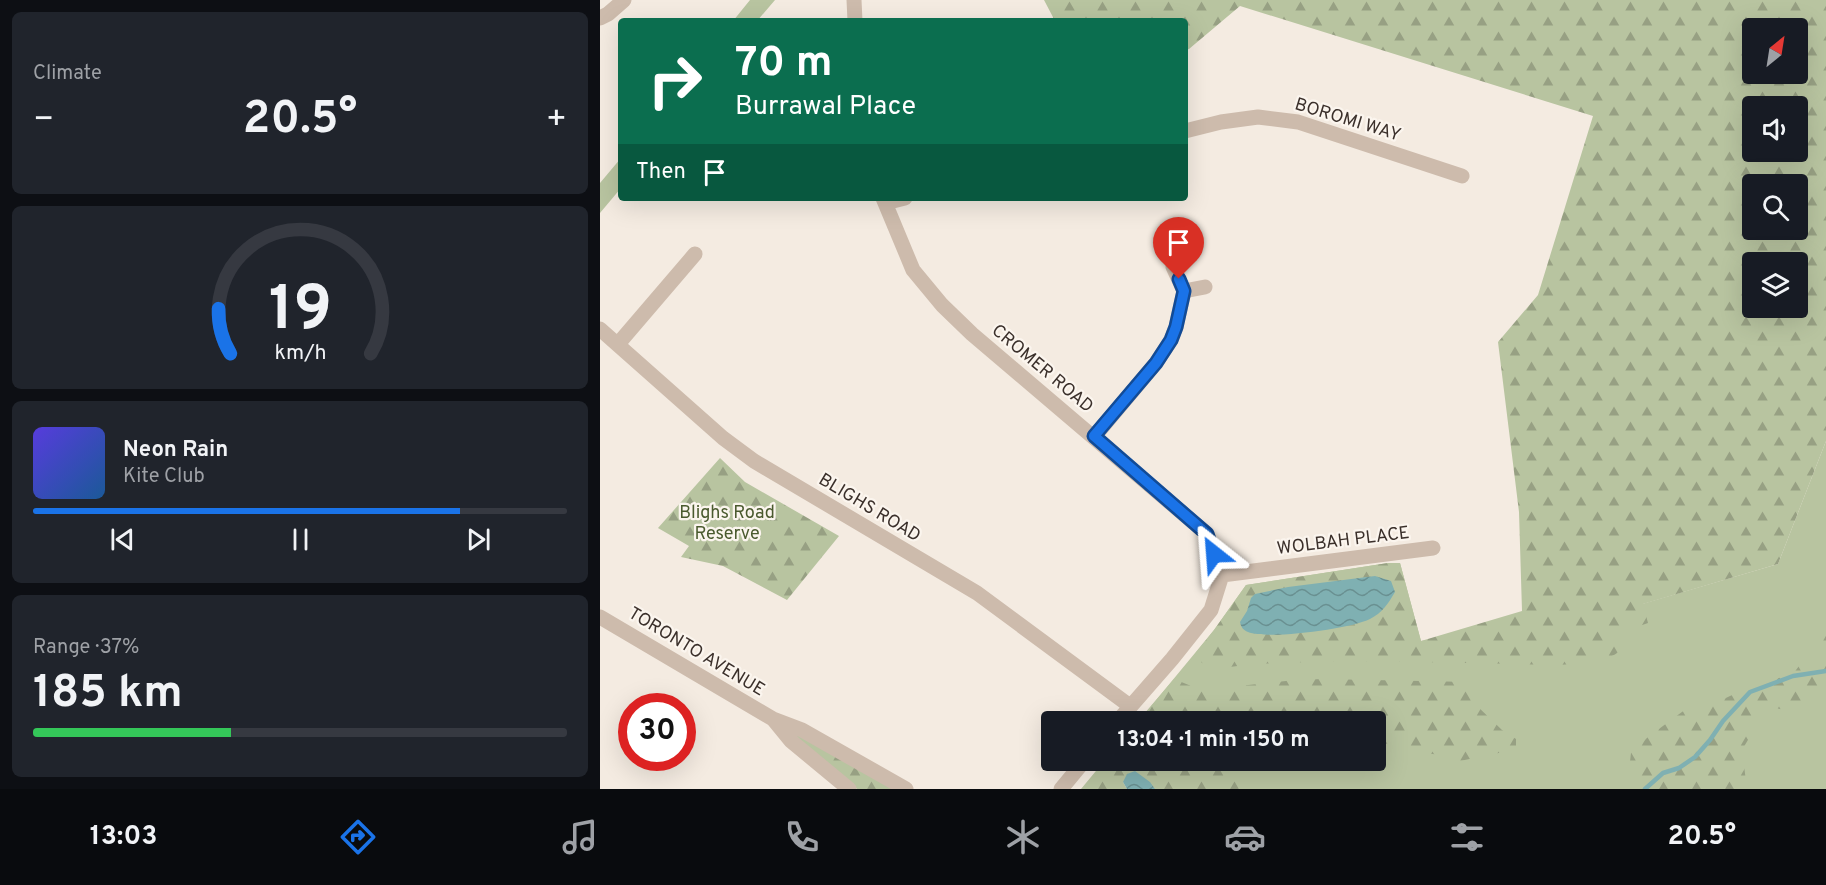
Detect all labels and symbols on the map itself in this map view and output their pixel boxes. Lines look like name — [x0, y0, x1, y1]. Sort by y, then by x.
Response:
north arrow — [1742, 18, 1808, 84]
street label: BOROMI WAY — [1292, 93, 1403, 147]
pin — [1153, 217, 1204, 279]
street label: CROMER ROAD — [986, 320, 1098, 419]
street label: BLIGHS ROAD — [814, 469, 925, 548]
park label: Blighs Road Reserve — [679, 502, 775, 546]
position arrow — [1182, 522, 1246, 586]
street label: WOLBAH PLACE — [1275, 522, 1411, 561]
street label: TORONTO AVENUE — [624, 602, 769, 702]
speed limit sign: 30 — [618, 693, 696, 771]

